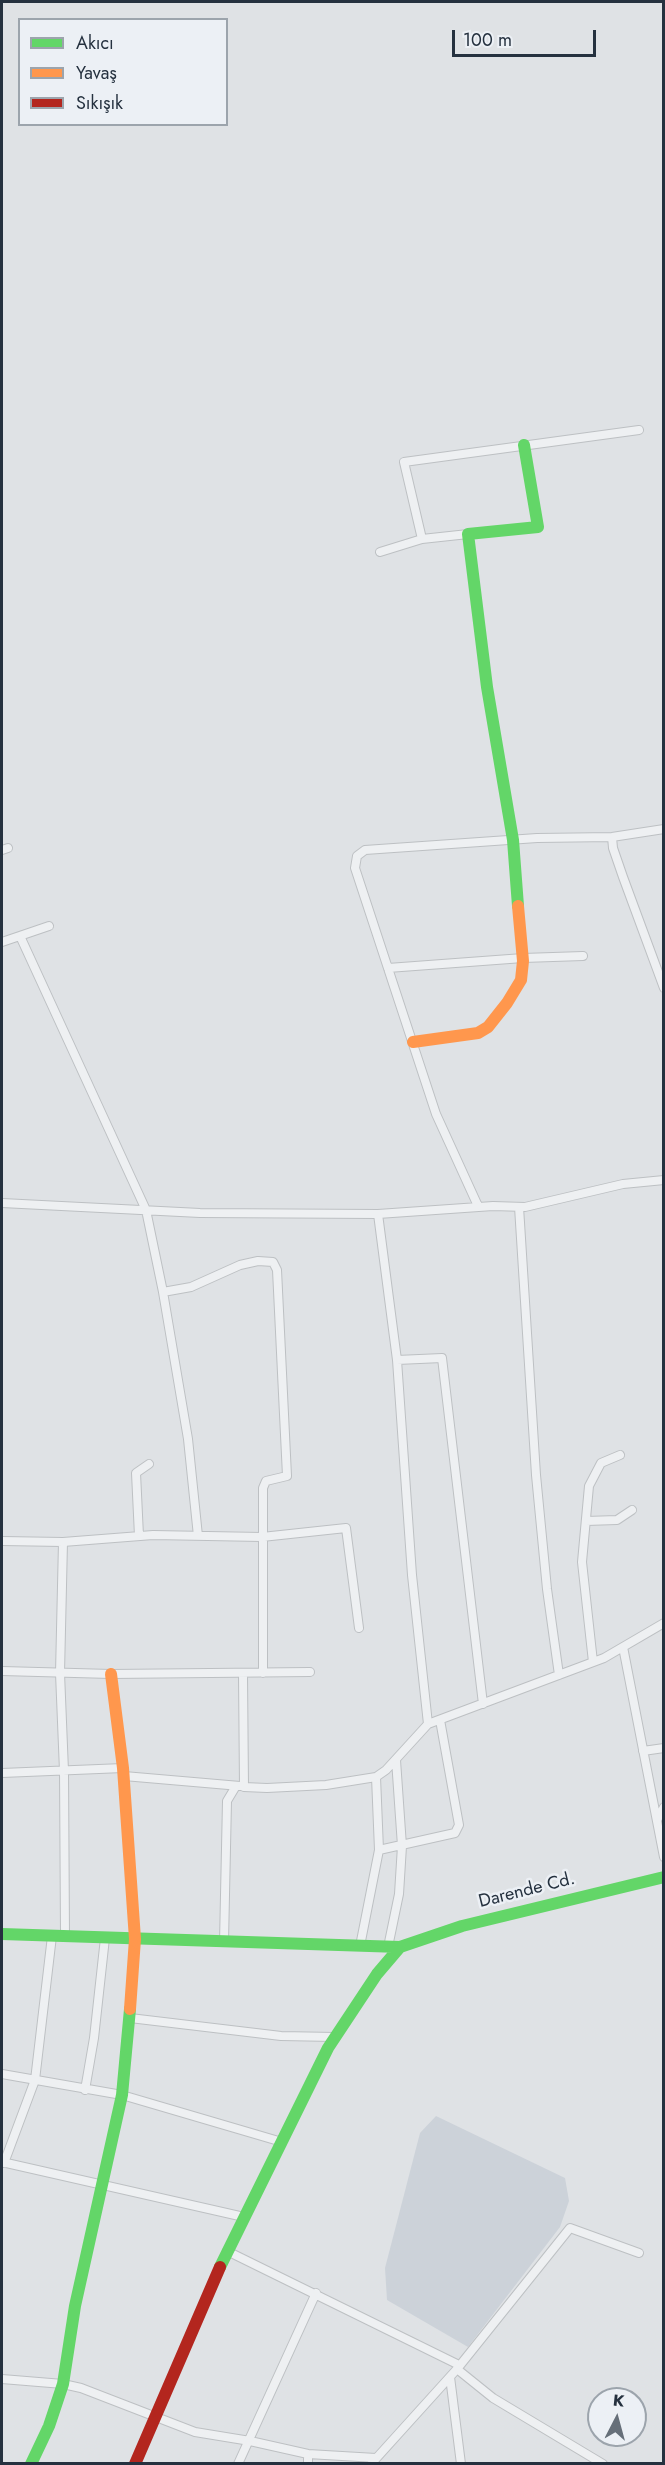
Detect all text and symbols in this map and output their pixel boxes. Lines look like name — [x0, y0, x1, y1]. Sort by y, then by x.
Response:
legend — [18, 18, 228, 126]
scale bar — [455, 18, 599, 56]
text: 100 m — [463, 27, 512, 53]
text: Akıcı — [76, 30, 114, 56]
text: Yavaş — [76, 60, 117, 86]
text: Sıkışık — [76, 90, 123, 116]
street label: Darende Cd. — [477, 1869, 577, 1913]
north arrow — [587, 2387, 647, 2447]
text: K — [612, 2389, 625, 2413]

